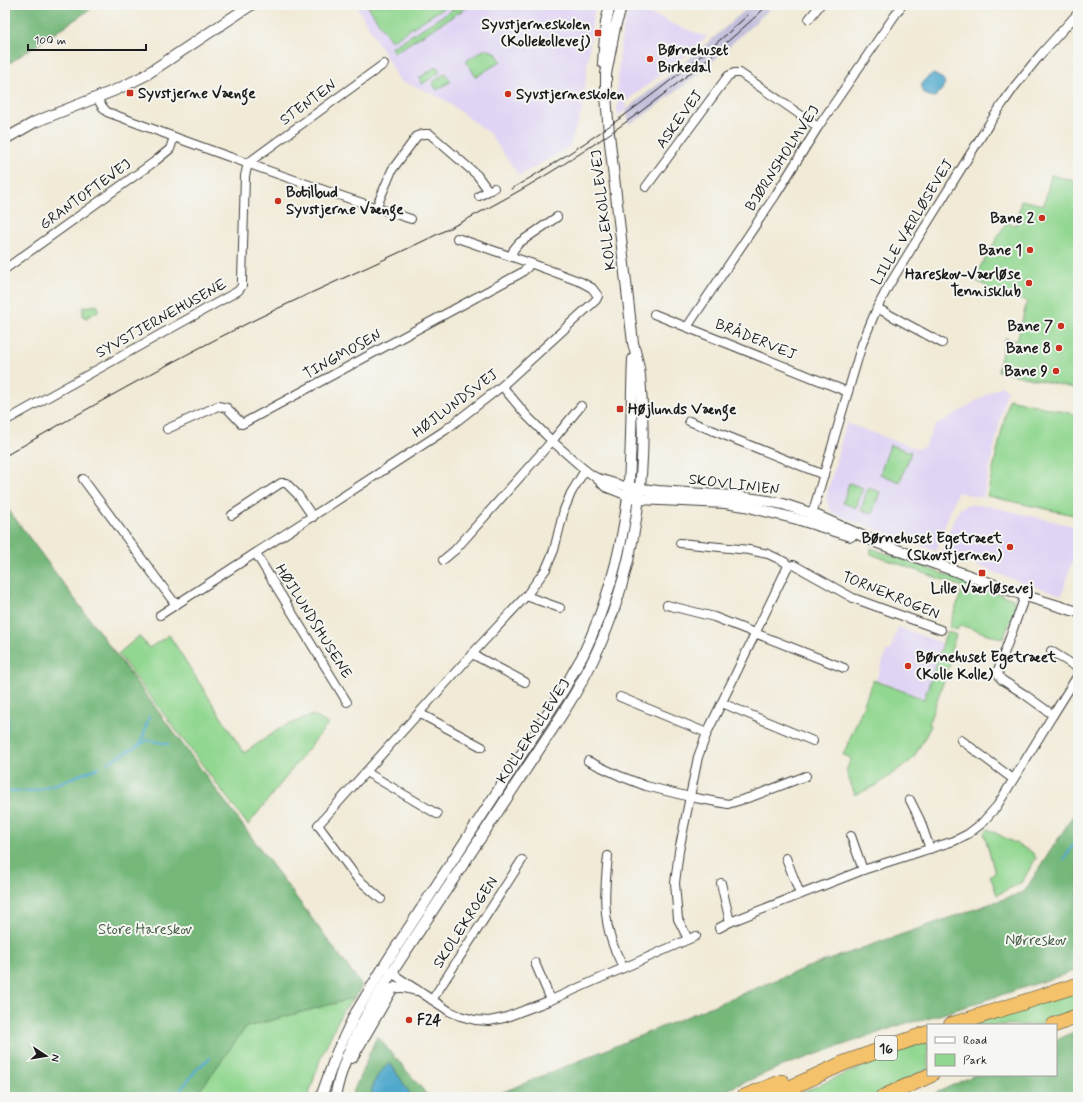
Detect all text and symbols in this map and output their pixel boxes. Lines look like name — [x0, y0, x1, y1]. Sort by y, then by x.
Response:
place label: Syvstjerneskolen (Kollekollevej) — [482, 15, 591, 52]
scale bar — [28, 26, 146, 52]
marker: Syvstjerneskolen (Kollekollevej) — [593, 28, 603, 38]
text: 100 m — [34, 33, 66, 49]
place label: Børnehuset Birkedal — [658, 41, 729, 78]
marker: Børnehuset Birkedal — [645, 54, 655, 64]
street label: STENTEN — [276, 75, 341, 130]
place label: Syvstjerne Vænge — [138, 84, 256, 106]
place label: Syvstjerneskolen — [516, 85, 625, 105]
street label: ASKEVEJ — [652, 86, 708, 153]
marker: Syvstjerne Vænge — [125, 88, 135, 98]
marker: Syvstjerneskolen — [503, 89, 513, 99]
street label: BJØRNSHOLMVEJ — [741, 102, 825, 215]
street label: KOLLEKOLLEVEJ — [587, 149, 621, 271]
street label: GRANTOFTEVEJ — [36, 155, 135, 235]
street label: LILLE VÆRLØSEVEJ — [867, 156, 958, 289]
place label: Botilbud Syvstjerne Vænge — [286, 183, 404, 222]
marker: Botilbud Syvstjerne Vænge — [273, 196, 283, 206]
place label: Bane 2 — [990, 209, 1035, 229]
marker: Bane 2 — [1037, 213, 1047, 223]
place label: Bane 1 — [979, 241, 1022, 261]
marker: Bane 1 — [1025, 245, 1035, 255]
place label: Hareskov-Værløse Tennisklub — [905, 265, 1022, 302]
street label: SYVSTJERNEHUSENE — [93, 274, 231, 363]
marker: Hareskov-Værløse Tennisklub — [1024, 278, 1034, 288]
street label: BRÅDERVEJ — [712, 314, 800, 365]
place label: Bane 7 — [1007, 317, 1053, 337]
marker: Bane 7 — [1056, 321, 1066, 331]
street label: TINGMOSEN — [300, 325, 385, 385]
place label: Bane 8 — [1006, 339, 1051, 359]
marker: Bane 8 — [1054, 343, 1064, 353]
place label: Bane 9 — [1004, 362, 1049, 382]
street label: HØJLUNDSVEJ — [409, 365, 503, 443]
marker: Bane 9 — [1051, 366, 1061, 376]
place label: Højlunds Vænge — [628, 400, 737, 422]
marker: Højlunds Vænge — [615, 404, 625, 414]
street label: SKOVLINIEN — [687, 470, 781, 501]
place label: Børnehuset Egetræet (Skovstjernen) — [862, 529, 1003, 566]
marker: Børnehuset Egetræet (Skovstjernen) — [1005, 542, 1015, 552]
street label: HØJLUNDSHUSENE — [270, 561, 357, 683]
street label: TORNEKROGEN — [839, 567, 942, 625]
marker: Lille Værløsevej — [977, 568, 987, 578]
place label: Lille Værløsevej — [931, 579, 1033, 599]
place label: Børnehuset Egetræet (Kolle Kolle) — [916, 648, 1058, 685]
marker: Børnehuset Egetræet (Kolle Kolle) — [903, 661, 913, 671]
street label: KOLLEKOLLEVEJ — [492, 675, 575, 788]
street label: SKOLEKROGEN — [429, 873, 503, 972]
park label: Store Hareskov — [98, 920, 192, 940]
park label: Nørreskov — [1005, 931, 1067, 951]
place label: F24 — [417, 1011, 442, 1031]
marker: F24 — [404, 1015, 414, 1025]
legend — [927, 1024, 1057, 1076]
text: Road — [963, 1033, 987, 1049]
north arrow — [26, 1036, 66, 1076]
road number: 16 — [875, 1036, 897, 1060]
text: N — [47, 1053, 62, 1063]
text: Park — [963, 1053, 987, 1069]

